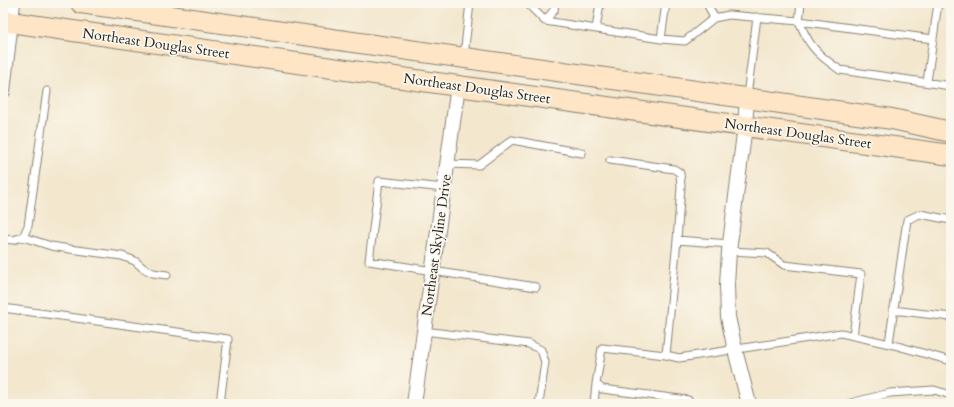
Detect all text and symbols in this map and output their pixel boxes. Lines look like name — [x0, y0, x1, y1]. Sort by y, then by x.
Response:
street label: Northeast Douglas Street — [81, 24, 231, 63]
street label: Northeast Douglas Street — [402, 69, 552, 108]
street label: Northeast Douglas Street — [723, 114, 873, 153]
street label: Northeast Skyline Drive — [417, 173, 456, 317]

